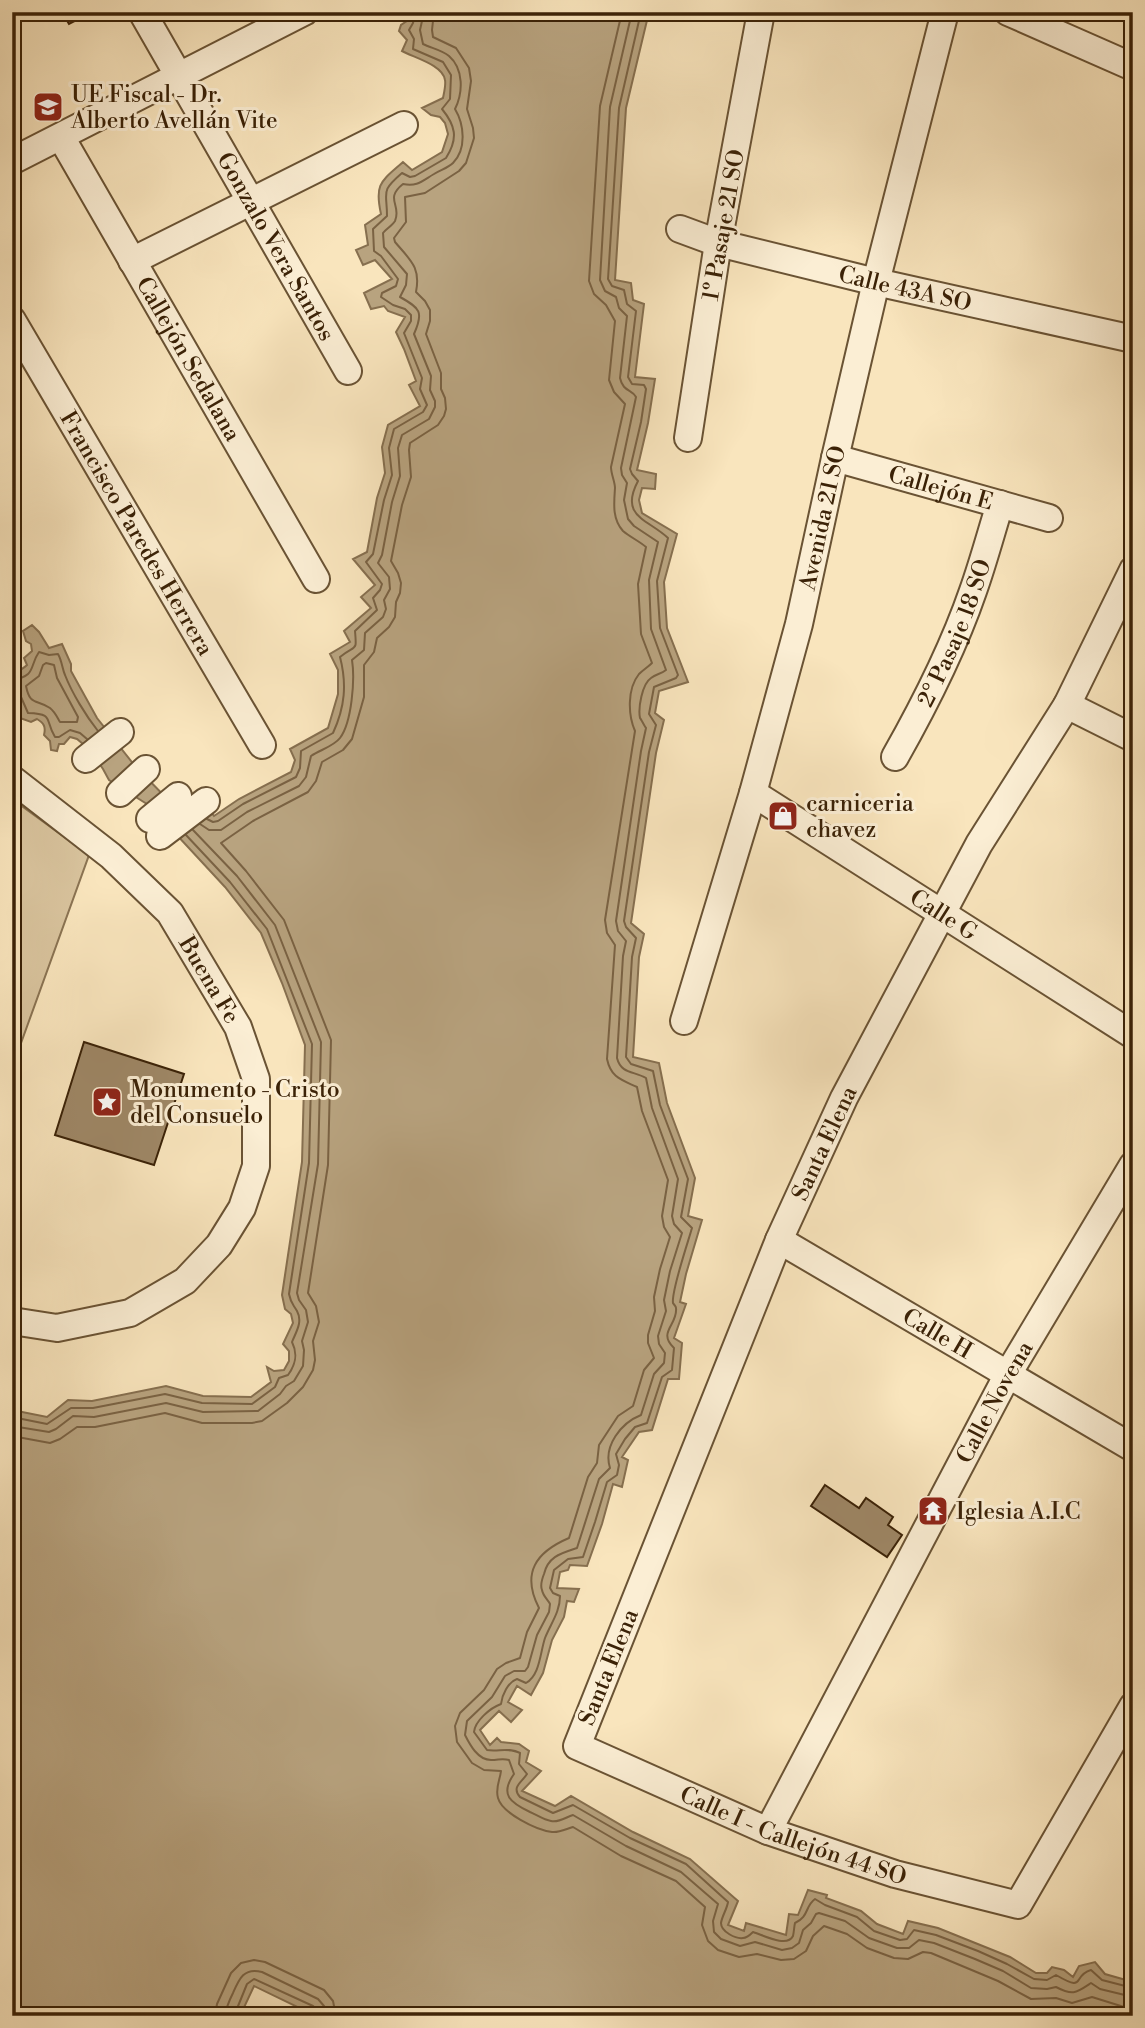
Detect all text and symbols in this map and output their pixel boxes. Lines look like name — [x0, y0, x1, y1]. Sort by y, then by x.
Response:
place label: UE Fiscal - Dr. Alberto Avellán Vite — [70, 81, 278, 135]
school or university icon: UE Fiscal - Dr. Alberto Avellán Vite — [31, 90, 65, 124]
street label: 1º Pasaje 21 SO — [697, 147, 751, 303]
street label: Gonzalo Vera Santos — [210, 148, 341, 346]
street label: Calle 43A SO — [835, 260, 974, 318]
street label: Callejón Sedalana — [130, 272, 247, 447]
street label: Francisco Paredes Herrera — [54, 406, 219, 661]
street label: Avenida 21 SO — [793, 443, 852, 594]
street label: Callejón E — [885, 461, 996, 517]
street label: 2° Pasaje 18 SO — [912, 556, 998, 712]
place label: carniceria chavez — [806, 790, 914, 844]
shop icon: carniceria chavez — [766, 799, 800, 833]
street label: Calle G — [904, 883, 982, 947]
street label: Buena Fe — [172, 931, 246, 1029]
place label: Monumento - Cristo del Consuelo — [130, 1076, 340, 1130]
street label: Santa Elena — [786, 1081, 864, 1205]
place icon: Monumento - Cristo del Consuelo — [90, 1085, 124, 1119]
street label: Calle H — [897, 1303, 977, 1366]
street label: Calle Novena — [951, 1336, 1040, 1468]
temple icon: Iglesia A.I.C — [916, 1494, 950, 1528]
place label: Iglesia A.I.C — [956, 1498, 1080, 1526]
street label: Santa Elena — [573, 1605, 645, 1730]
street label: Calle I - Callejón 44 SO — [675, 1781, 909, 1891]

